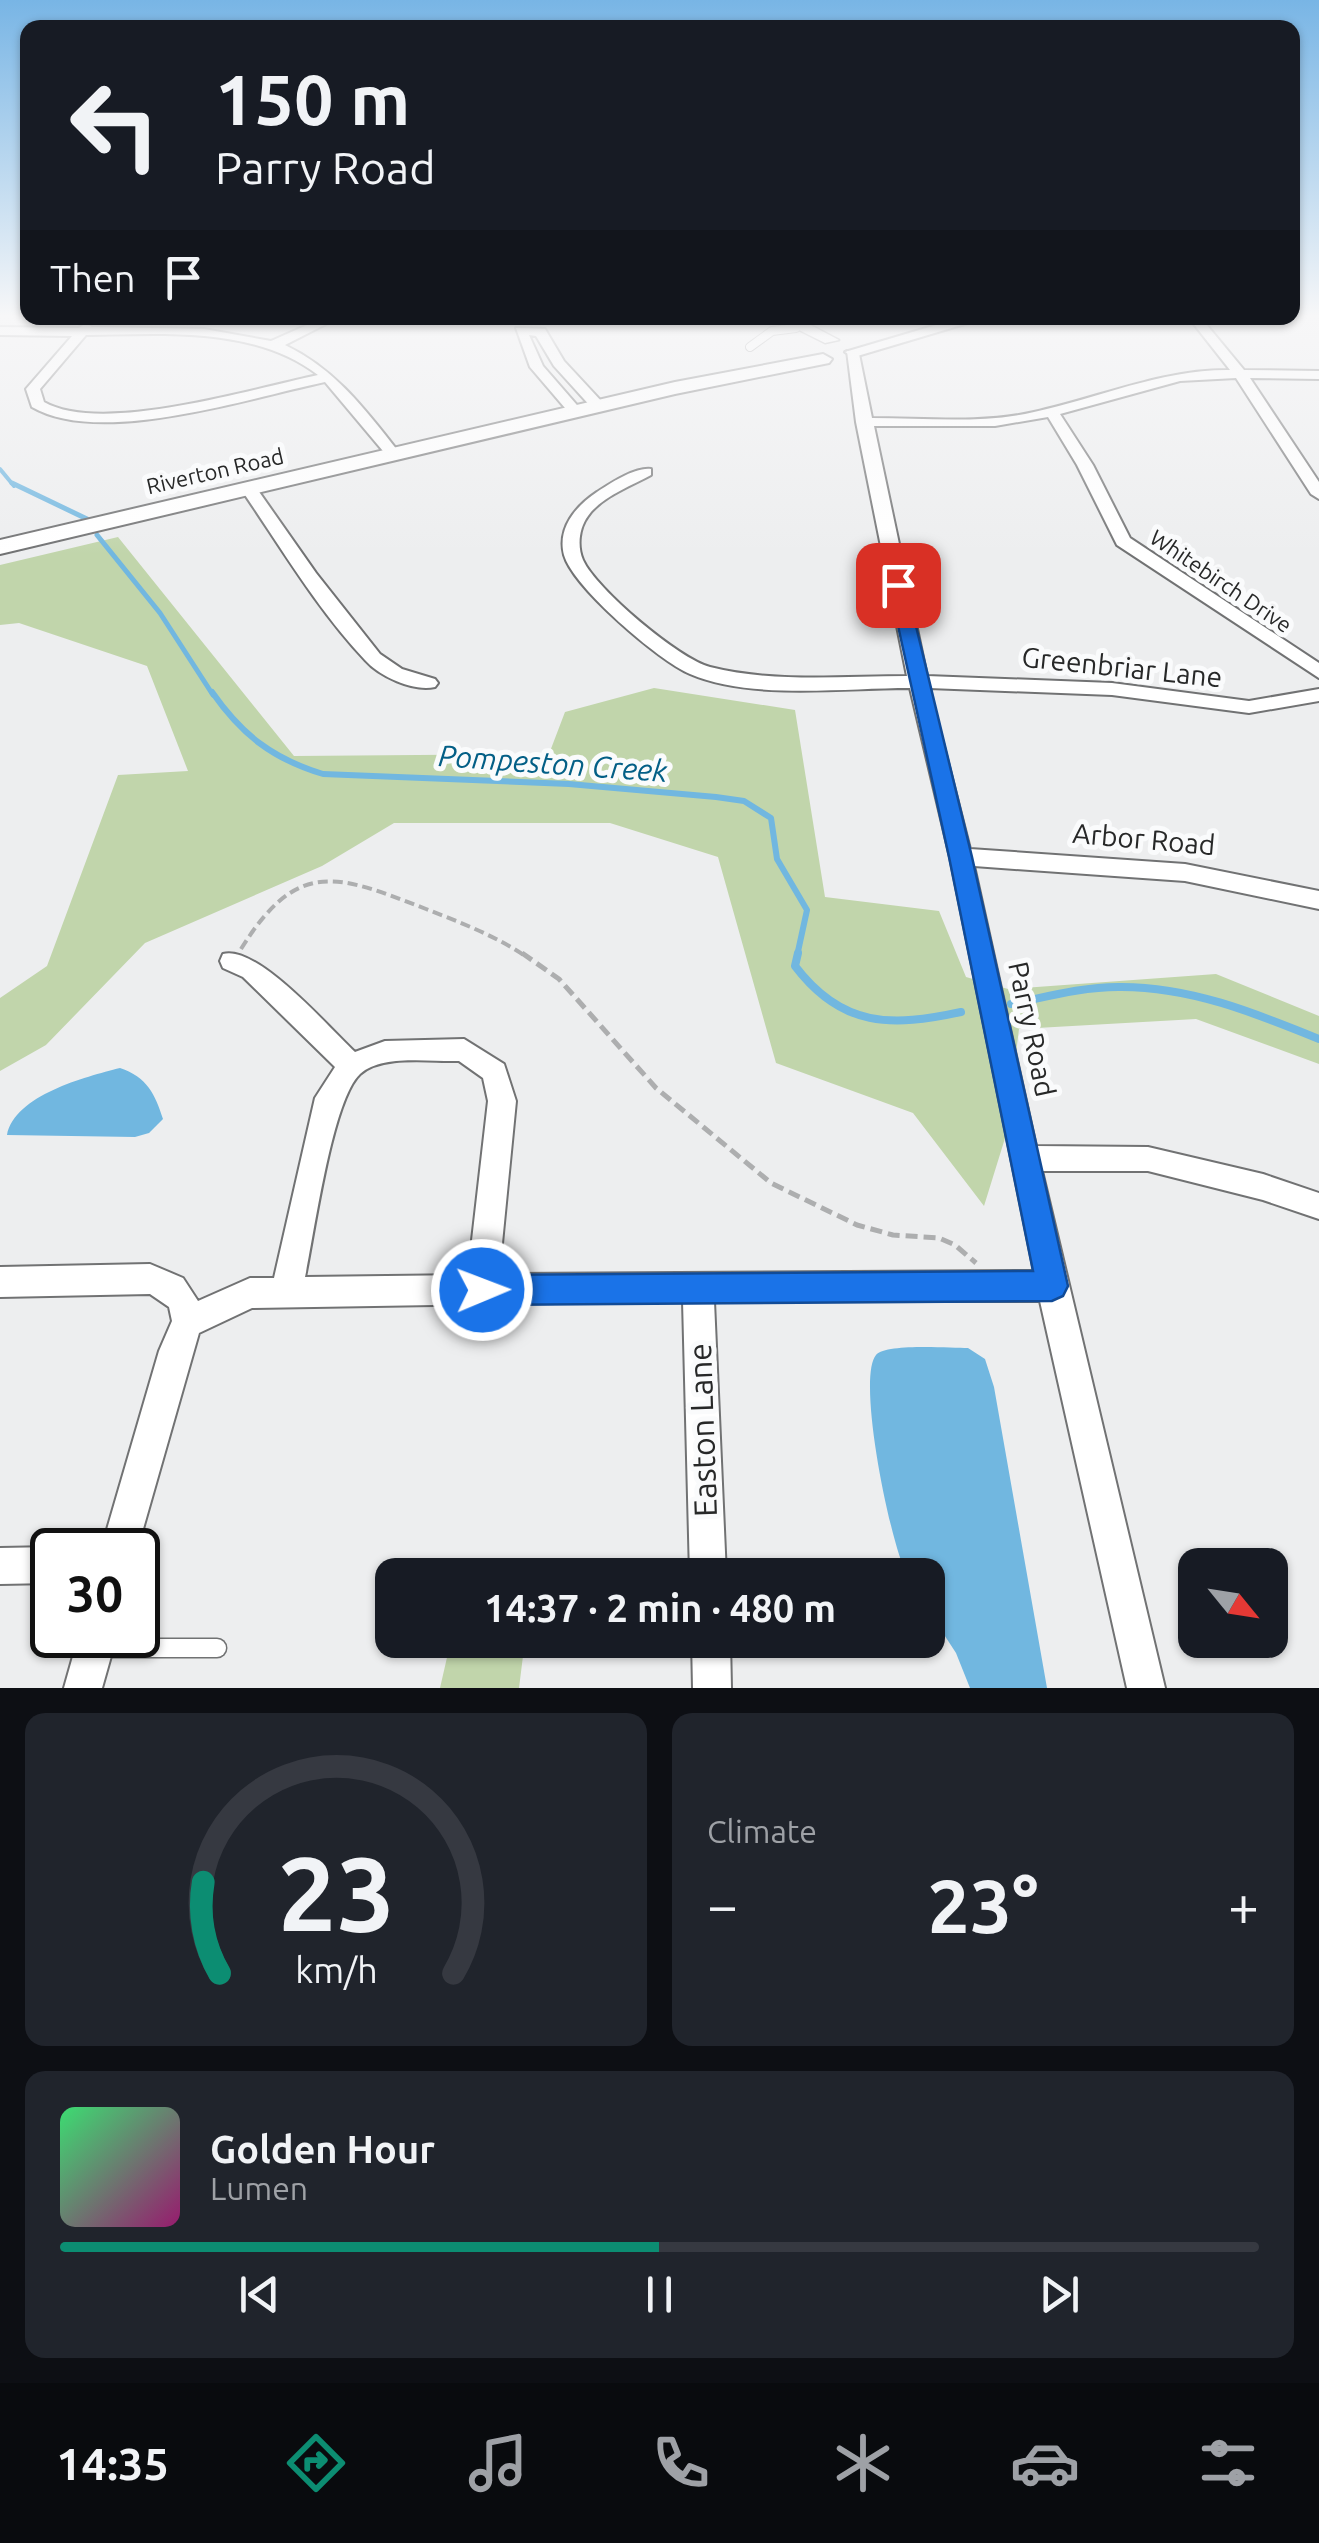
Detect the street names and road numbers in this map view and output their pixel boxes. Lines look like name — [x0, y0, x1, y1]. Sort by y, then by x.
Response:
street label: Riverton Road — [144, 443, 286, 498]
street label: Whitebirch Drive — [1146, 524, 1297, 637]
street label: Greenbriar Lane — [1020, 641, 1224, 692]
street label: Arbor Road — [1071, 817, 1217, 860]
street label: Parry Road — [1003, 959, 1062, 1099]
street label: Easton Lane — [681, 1343, 723, 1518]

